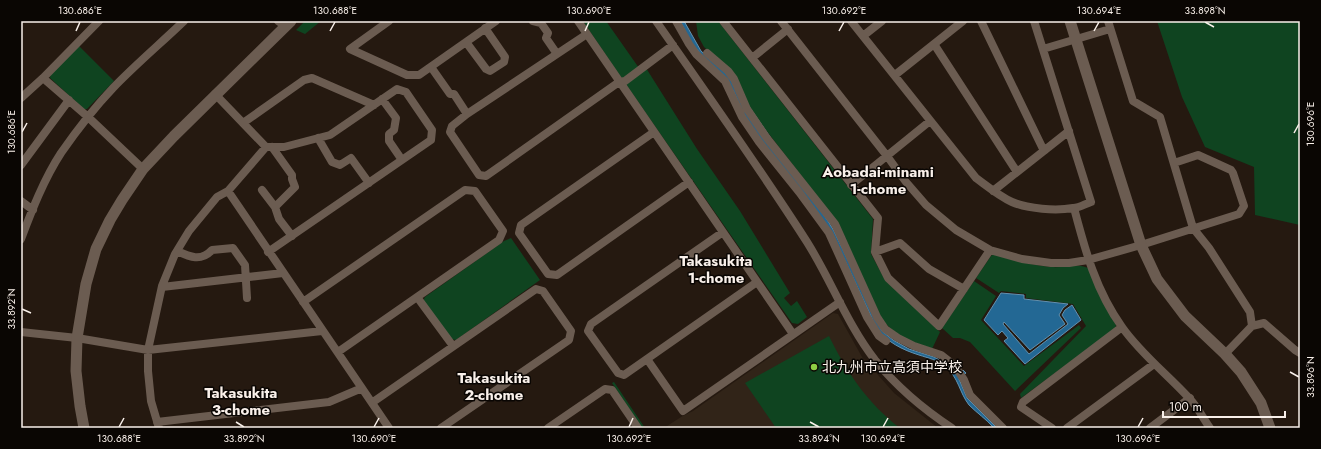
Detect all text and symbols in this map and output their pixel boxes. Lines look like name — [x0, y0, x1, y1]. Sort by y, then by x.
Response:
text: 130.686°E — [58, 3, 102, 18]
text: 130.688°E — [313, 3, 357, 18]
text: 130.690°E — [567, 3, 611, 18]
text: 130.692°E — [822, 3, 866, 18]
text: 130.694°E — [1077, 3, 1121, 18]
text: 33.898°N — [1185, 3, 1225, 18]
text: 130.696°E — [1303, 102, 1318, 146]
text: 130.686°E — [4, 110, 19, 154]
district label: Aobadai-minami 1-chome — [821, 161, 934, 200]
district label: Takasukita 1-chome — [680, 250, 752, 289]
text: 33.892°N — [4, 288, 19, 330]
text: 33.896°N — [1303, 356, 1318, 398]
place label: 北九州市立高須中学校 — [822, 357, 962, 377]
marker: 北九州市立高須中学校 — [809, 362, 819, 372]
district label: Takasukita 2-chome — [458, 367, 530, 406]
district label: Takasukita 3-chome — [205, 382, 277, 421]
scale bar — [1163, 393, 1285, 419]
text: 100 m — [1169, 398, 1202, 416]
text: 130.688°E — [97, 431, 141, 446]
text: 33.892°N — [223, 431, 265, 446]
text: 130.690°E — [352, 431, 396, 446]
text: 130.692°E — [607, 431, 651, 446]
text: 33.894°N — [798, 431, 840, 446]
text: 130.694°E — [861, 431, 905, 446]
text: 130.696°E — [1116, 431, 1160, 446]

